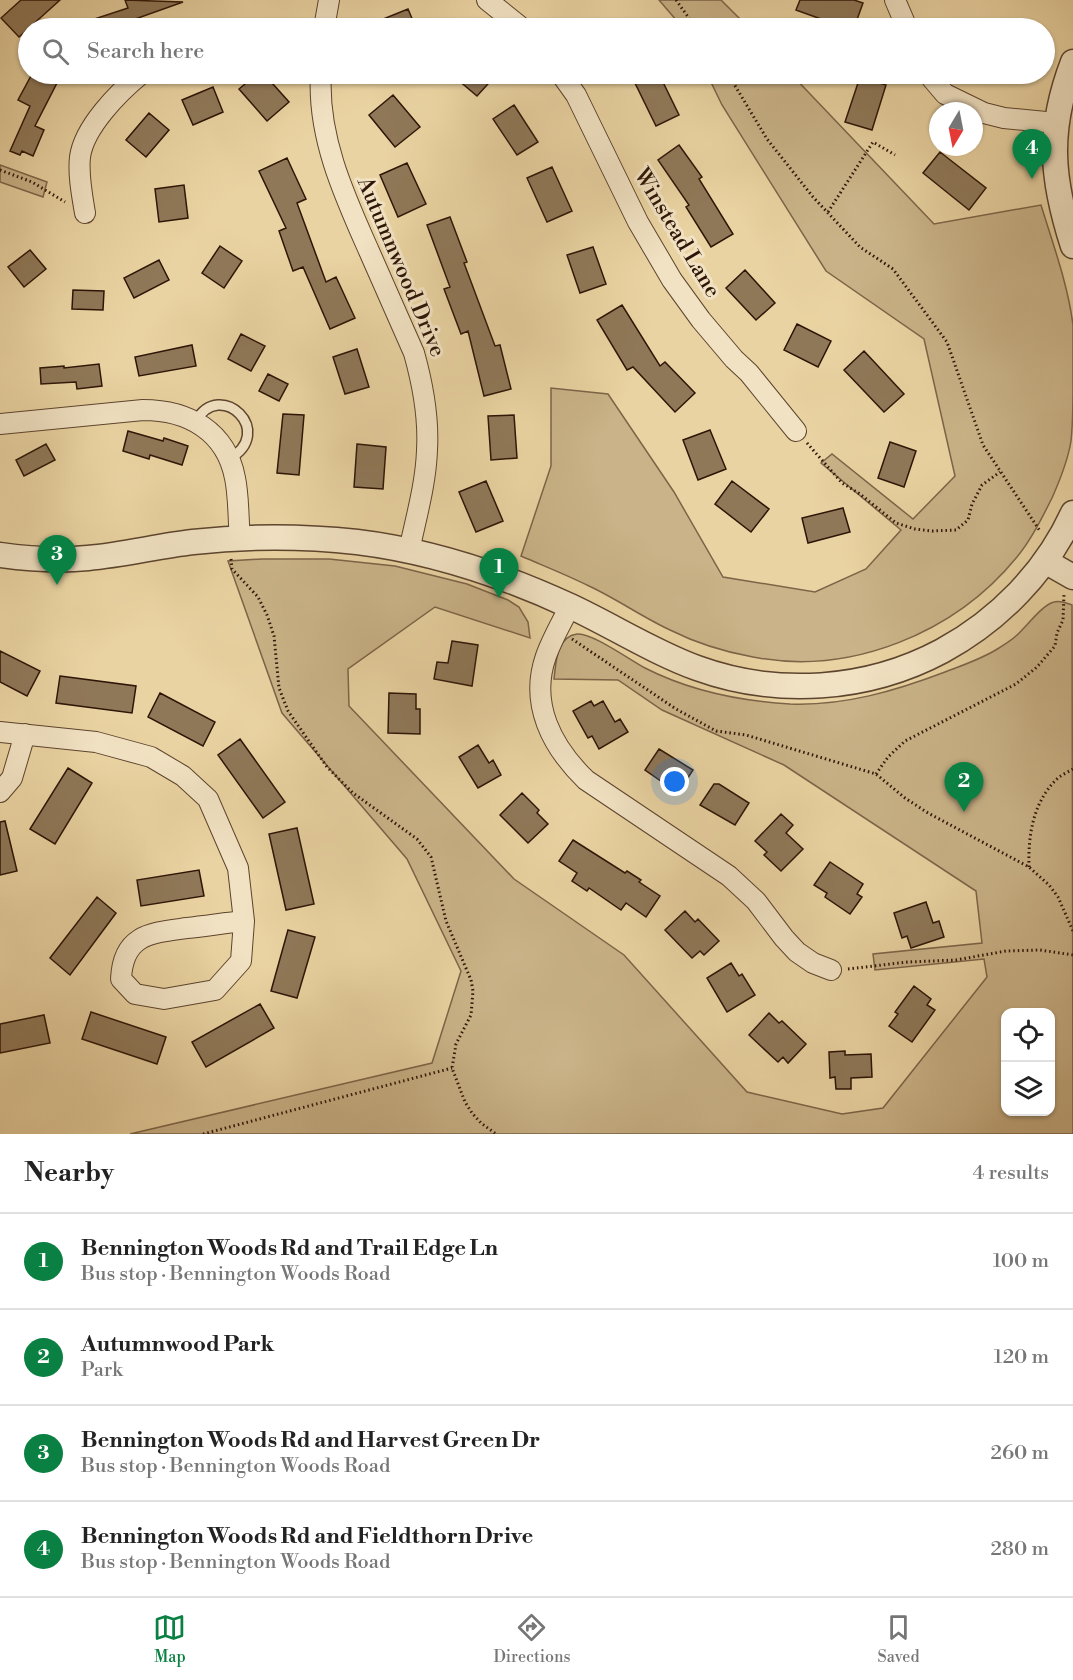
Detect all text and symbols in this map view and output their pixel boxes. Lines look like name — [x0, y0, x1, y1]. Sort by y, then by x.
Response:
search box — [18, 18, 1055, 84]
icon: search — [39, 35, 72, 68]
text: Search here — [87, 38, 204, 65]
north arrow — [929, 102, 983, 156]
pin: 4 — [1012, 130, 1052, 179]
street label: Winstead Lane — [627, 163, 726, 303]
street label: Autumnwood Drive — [351, 172, 451, 361]
pin: 3 — [38, 536, 76, 585]
pin: 1 — [480, 548, 518, 598]
pin: 2 — [944, 762, 984, 812]
your location — [660, 767, 689, 796]
map controls — [1001, 1008, 1055, 1116]
button: locate — [1001, 1008, 1055, 1062]
button: layers — [1001, 1062, 1055, 1116]
text: Nearby — [24, 1157, 114, 1189]
text: 4 results — [972, 1161, 1049, 1186]
text: Bennington Woods Rd and Trail Edge Ln — [81, 1235, 498, 1262]
text: 1 — [39, 1249, 48, 1274]
text: 100 m — [993, 1249, 1049, 1274]
text: Bus stop · Bennington Woods Road — [81, 1262, 390, 1287]
text: Autumnwood Park — [81, 1331, 274, 1358]
text: 2 — [37, 1345, 50, 1370]
text: 120 m — [994, 1345, 1049, 1370]
text: Park — [81, 1358, 123, 1383]
text: Bennington Woods Rd and Harvest Green Dr — [81, 1427, 540, 1454]
text: 3 — [37, 1441, 50, 1466]
text: 260 m — [991, 1441, 1049, 1466]
text: Bus stop · Bennington Woods Road — [81, 1454, 390, 1479]
text: Bennington Woods Rd and Fieldthorn Drive — [81, 1523, 533, 1550]
text: 4 — [37, 1537, 50, 1562]
text: 280 m — [990, 1537, 1049, 1562]
text: Bus stop · Bennington Woods Road — [81, 1550, 390, 1575]
tab: Map — [153, 1611, 186, 1667]
tab: Directions — [493, 1611, 571, 1667]
tab: Saved — [877, 1611, 920, 1667]

